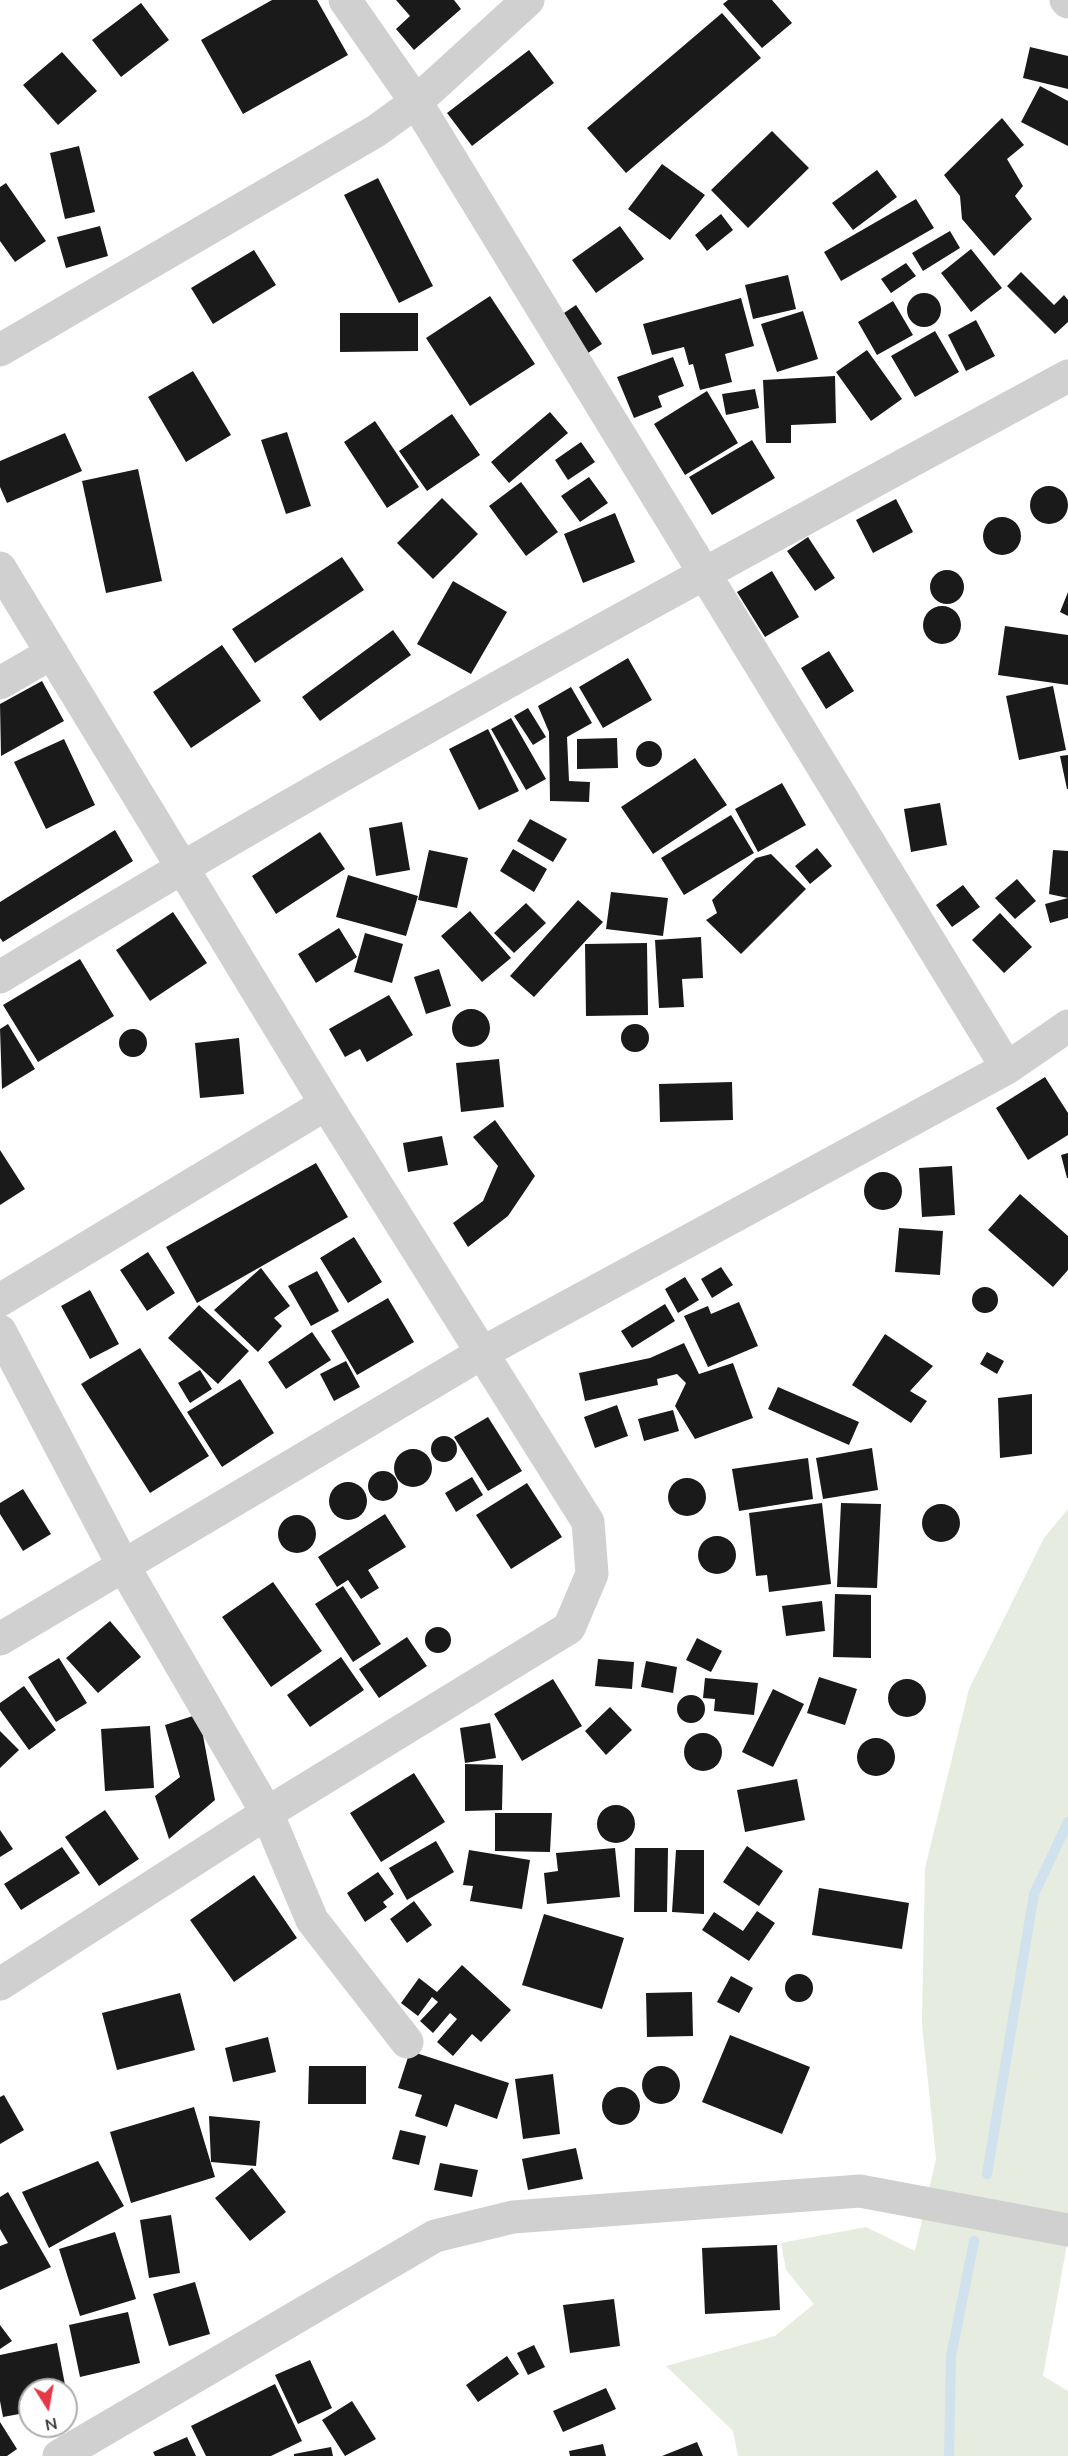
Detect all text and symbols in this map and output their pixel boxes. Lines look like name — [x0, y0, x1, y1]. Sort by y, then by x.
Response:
north arrow — [18, 2378, 78, 2438]
text: N — [43, 2412, 59, 2436]

